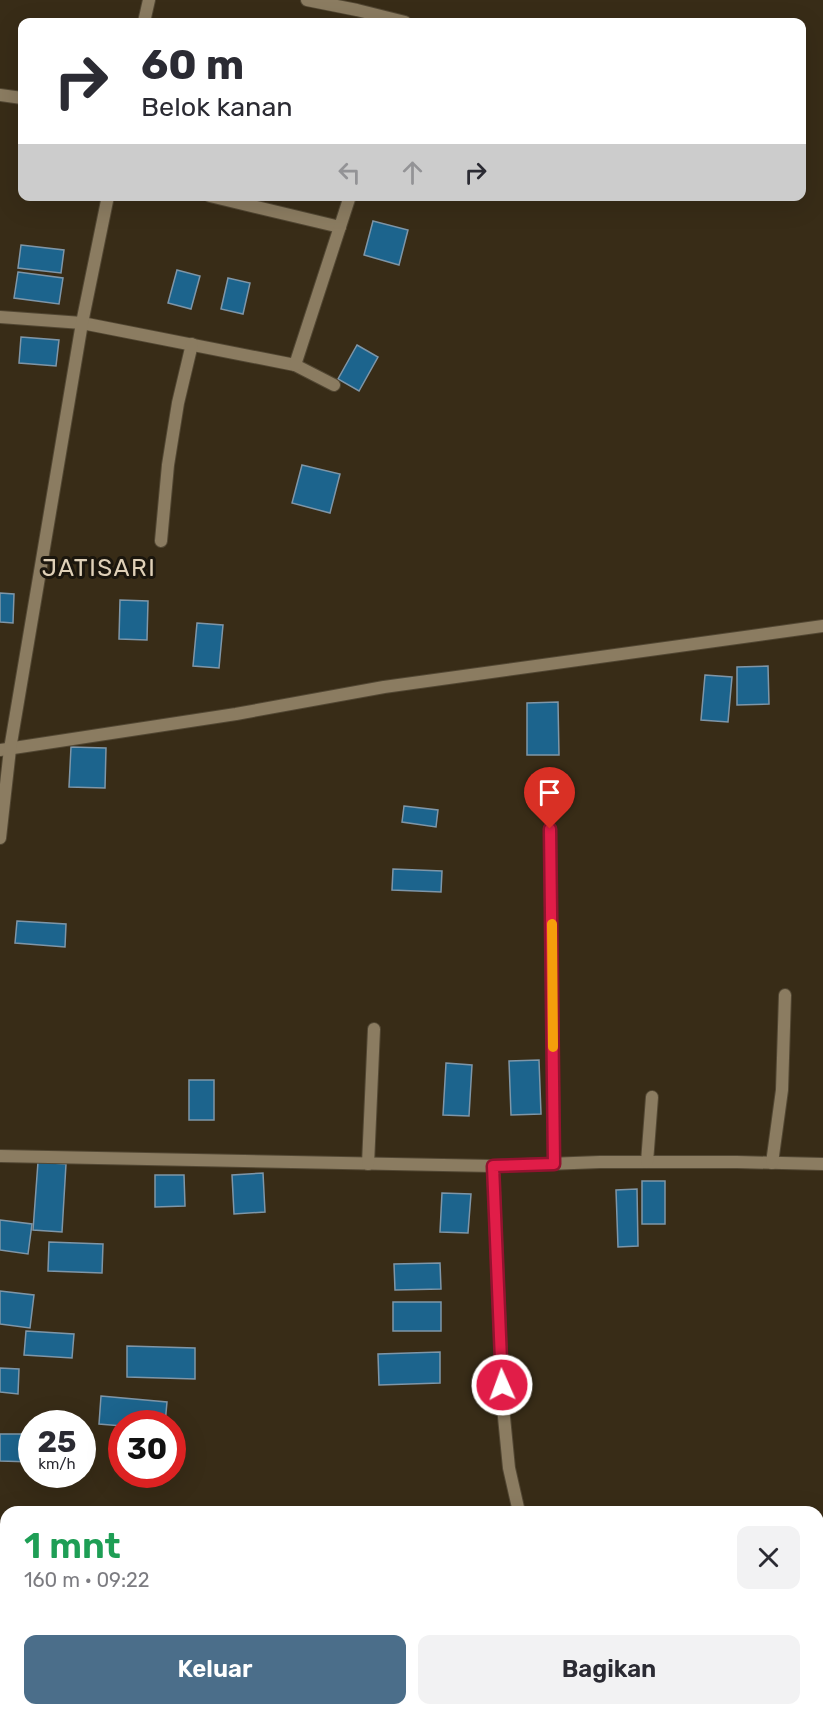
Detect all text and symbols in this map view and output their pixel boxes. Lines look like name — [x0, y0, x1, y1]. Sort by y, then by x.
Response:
text: 60 m — [141, 40, 244, 90]
icon: right — [42, 42, 120, 120]
text: Belok kanan — [141, 91, 293, 123]
icon: left — [333, 156, 366, 189]
icon: ahead — [396, 156, 429, 189]
icon: right — [459, 156, 492, 189]
district label: JATISARI — [42, 554, 156, 582]
pin — [524, 767, 575, 829]
icon: arrive — [533, 776, 566, 809]
position arrow — [470, 1353, 534, 1417]
speed limit sign: 30 — [108, 1410, 186, 1488]
text: 25 — [38, 1424, 76, 1460]
text: km/h — [38, 1455, 76, 1473]
text: 1 mnt — [24, 1524, 121, 1567]
button: close — [737, 1526, 800, 1589]
text: 160 m · 09:22 — [24, 1568, 150, 1592]
button: Keluar — [24, 1635, 406, 1704]
button: Bagikan — [418, 1635, 800, 1704]

